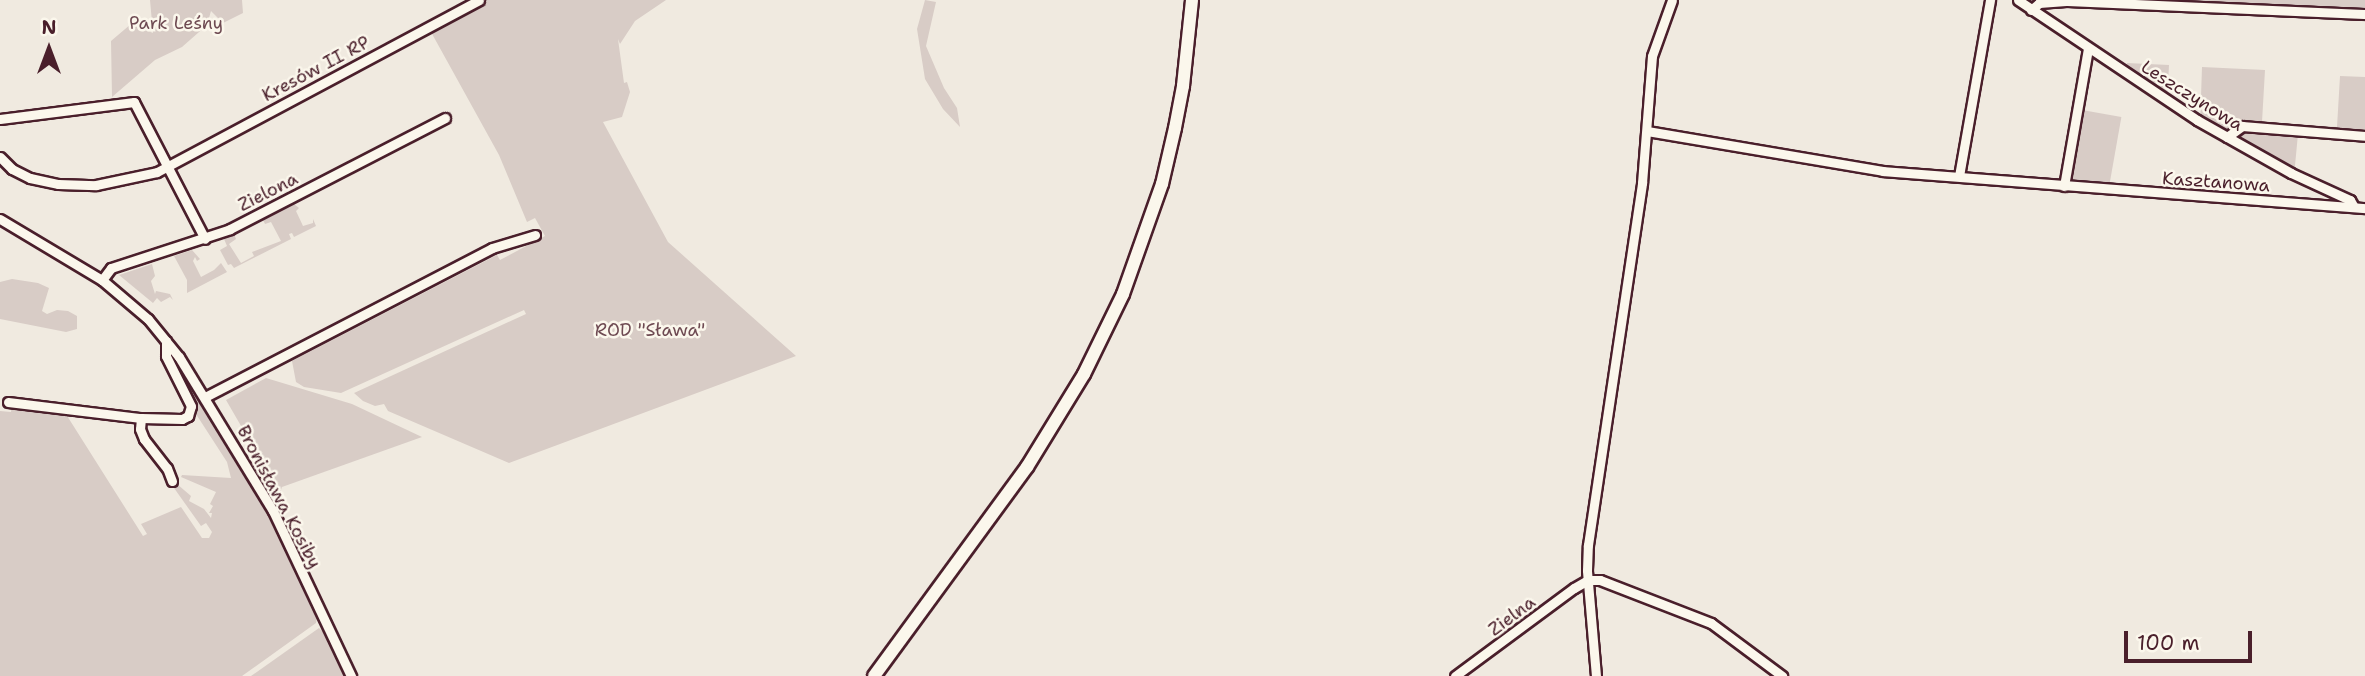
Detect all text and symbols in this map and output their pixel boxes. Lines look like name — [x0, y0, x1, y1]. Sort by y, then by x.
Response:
park label: Park Leśny — [129, 12, 223, 34]
north arrow — [14, 14, 84, 84]
text: N — [41, 15, 57, 40]
street label: Kresów II RP — [259, 32, 373, 106]
street label: Leszczynowa — [2137, 56, 2247, 136]
street label: Kasztanowa — [2161, 167, 2271, 197]
street label: Zielona — [235, 168, 301, 216]
park label: ROD "Sława" — [595, 319, 705, 341]
street label: Bronisława Kosiby — [232, 422, 326, 572]
street label: Zielna — [1484, 591, 1540, 641]
scale bar — [2127, 616, 2255, 660]
text: 100 m — [2137, 629, 2200, 657]

